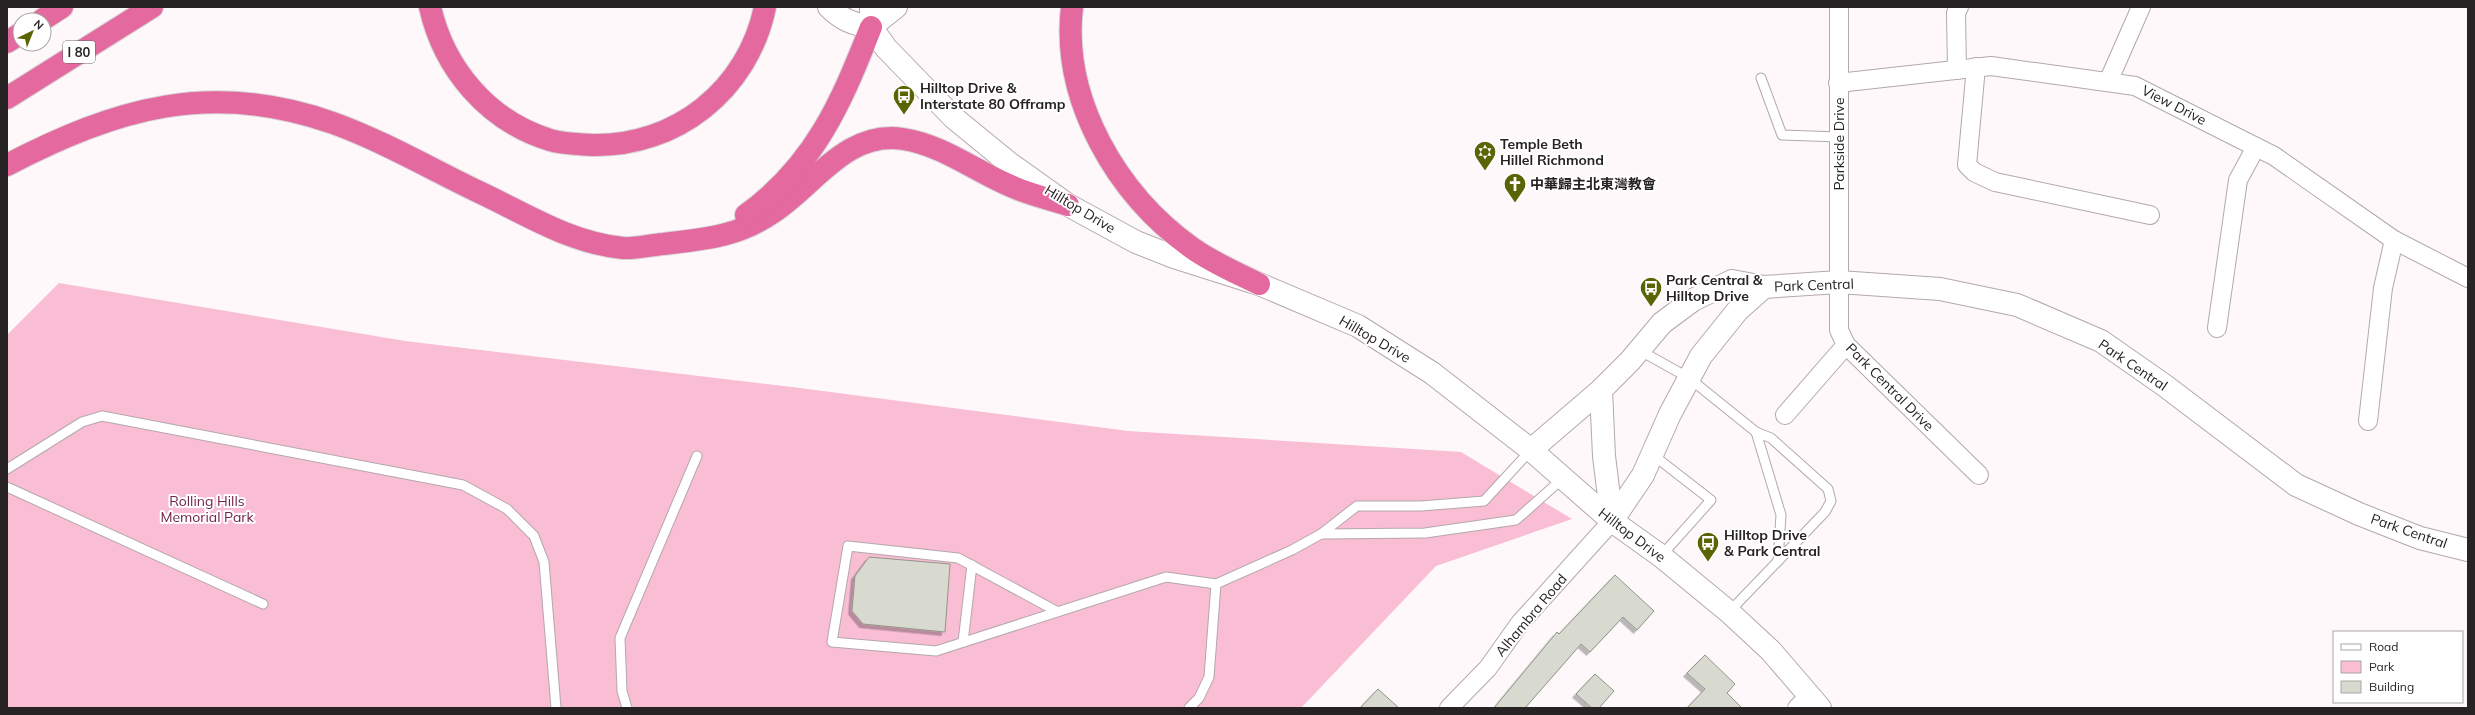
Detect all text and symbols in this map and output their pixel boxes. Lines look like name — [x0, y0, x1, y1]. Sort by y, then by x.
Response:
north arrow — [12, 12, 52, 52]
text: N — [31, 17, 47, 33]
road number: I 80 — [63, 41, 95, 63]
place label: Hilltop Drive & Interstate 80 Offramp — [920, 79, 1066, 113]
street label: View Drive — [2139, 81, 2209, 129]
bus stop icon: Hilltop Drive & Interstate 80 Offramp — [891, 83, 917, 116]
street label: Parkside Drive — [1830, 97, 1848, 191]
place label: Temple Beth Hillel Richmond — [1500, 135, 1604, 169]
synagogue icon: Temple Beth Hillel Richmond — [1472, 139, 1498, 172]
church icon: 中華歸主北東灣教會 — [1502, 171, 1528, 204]
place label: 中華歸主北東灣教會 — [1530, 175, 1656, 193]
street label: Hilltop Drive — [1041, 181, 1119, 237]
place label: Park Central & Hilltop Drive — [1666, 271, 1763, 305]
bus stop icon: Park Central & Hilltop Drive — [1638, 275, 1664, 308]
street label: Park Central — [1774, 275, 1854, 295]
street label: Hilltop Drive — [1336, 311, 1414, 367]
street label: Park Central — [2095, 335, 2171, 395]
street label: Park Central Drive — [1842, 339, 1938, 435]
park label: Rolling Hills Memorial Park — [160, 492, 254, 526]
street label: Hilltop Drive — [1595, 504, 1669, 566]
street label: Park Central — [2368, 510, 2450, 552]
place label: Hilltop Drive & Park Central — [1724, 526, 1821, 560]
bus stop icon: Hilltop Drive & Park Central — [1695, 530, 1721, 563]
street label: Alhambra Road — [1491, 570, 1571, 660]
legend — [2333, 631, 2463, 703]
text: Road — [2369, 639, 2398, 654]
text: Park — [2369, 659, 2395, 674]
text: Building — [2369, 679, 2414, 694]

